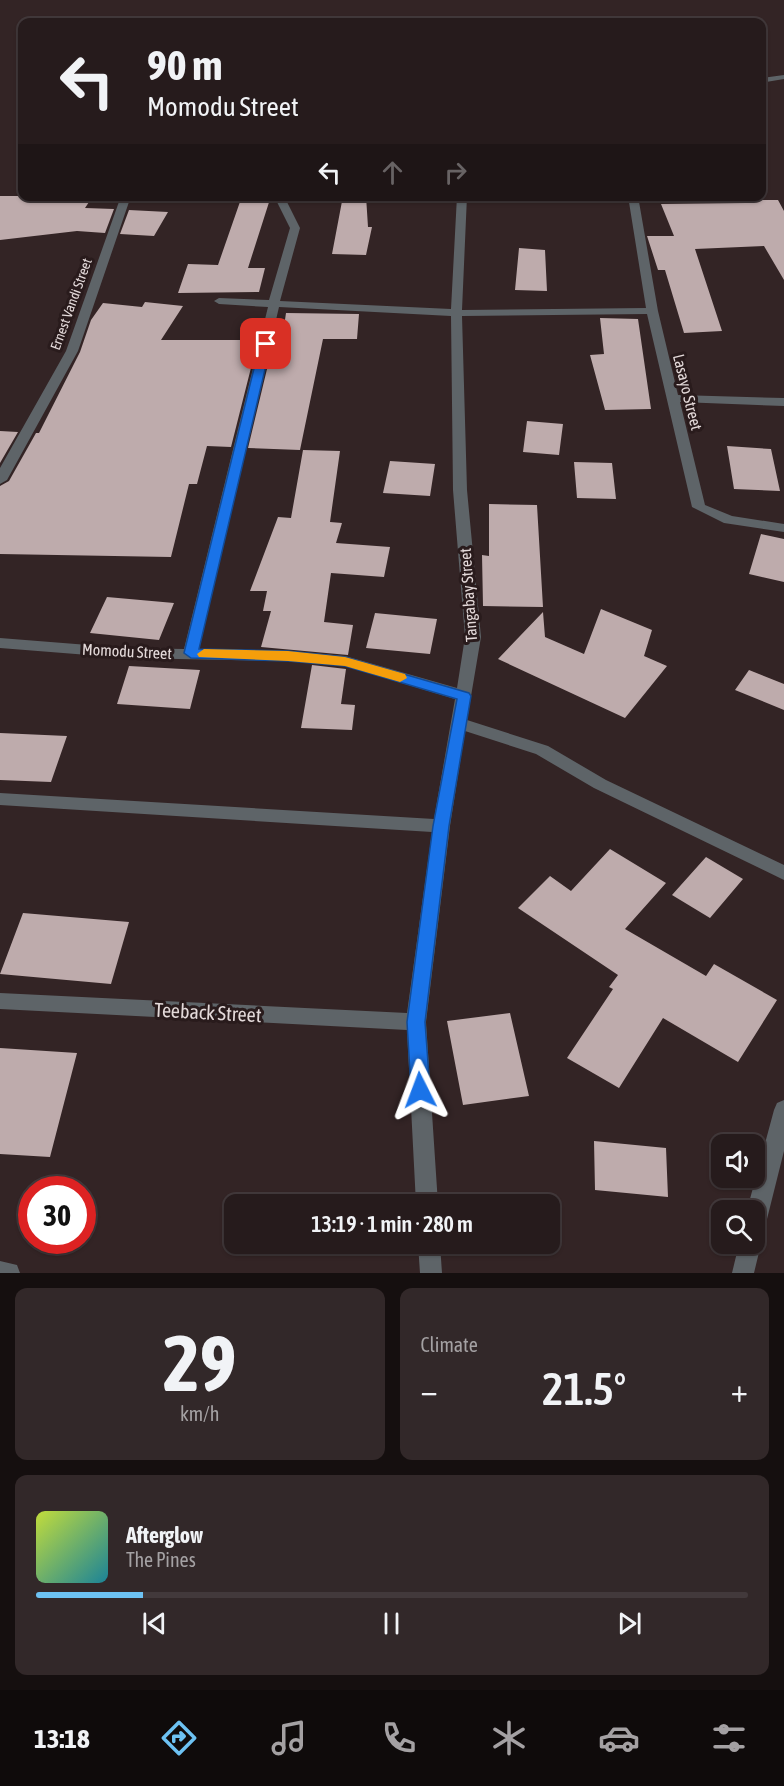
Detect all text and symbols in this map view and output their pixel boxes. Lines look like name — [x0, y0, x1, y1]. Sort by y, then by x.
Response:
text: 90 m — [147, 41, 222, 89]
icon: left — [48, 42, 126, 120]
text: Momodu Street — [147, 91, 299, 122]
icon: left — [313, 156, 346, 189]
icon: ahead — [376, 156, 409, 189]
icon: right — [439, 156, 472, 189]
street label: Ernest Vandi Street — [47, 256, 95, 352]
pin — [240, 318, 291, 369]
icon: arrive — [249, 327, 282, 360]
street label: Lasayo Street — [669, 352, 706, 433]
street label: Tangabay Street — [456, 547, 481, 643]
street label: Momodu Street — [82, 640, 173, 662]
street label: Teeback Street — [154, 998, 262, 1026]
position arrow — [388, 1058, 452, 1122]
map controls — [711, 1134, 765, 1254]
button: sound — [711, 1134, 765, 1188]
speed limit sign: 30 — [18, 1176, 96, 1254]
button: search — [711, 1200, 765, 1254]
text: 13:19 · 1 min · 280 m — [311, 1211, 473, 1237]
text: 29 — [163, 1318, 236, 1408]
text: Climate — [421, 1333, 478, 1356]
text: 21.5° — [542, 1363, 626, 1415]
text: − — [421, 1371, 438, 1409]
text: + — [731, 1371, 748, 1409]
text: km/h — [180, 1402, 220, 1425]
text: Afterglow — [126, 1522, 203, 1548]
text: The Pines — [126, 1548, 196, 1571]
icon: previous — [138, 1607, 171, 1640]
icon: pause — [375, 1607, 408, 1640]
icon: next — [613, 1607, 646, 1640]
icon: directions — [158, 1717, 200, 1759]
icon: music — [268, 1717, 310, 1759]
icon: phone — [378, 1717, 420, 1759]
icon: climate — [488, 1717, 530, 1759]
icon: car — [598, 1717, 640, 1759]
icon: filters — [708, 1717, 750, 1759]
text: 13:18 — [34, 1723, 90, 1754]

